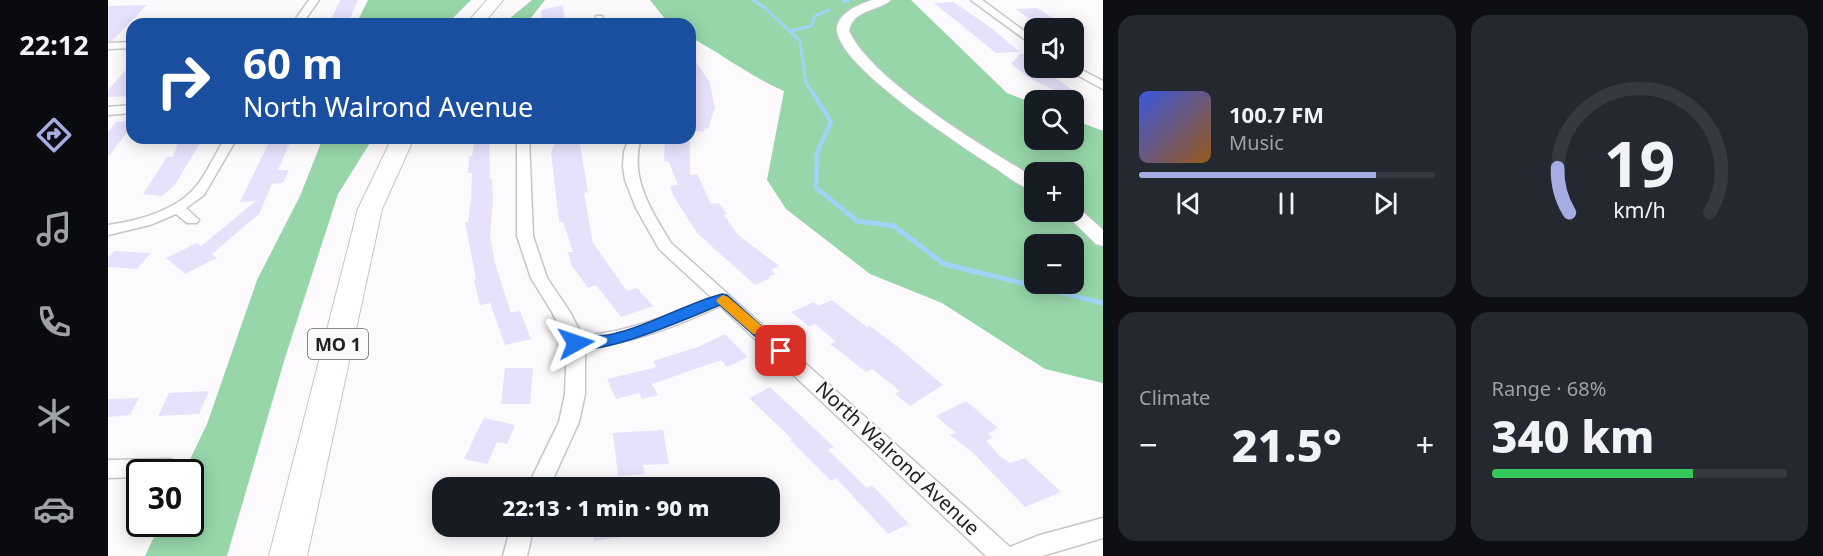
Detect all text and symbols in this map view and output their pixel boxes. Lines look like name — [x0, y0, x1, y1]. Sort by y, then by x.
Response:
map controls — [1024, 18, 1084, 294]
button: sound — [1024, 18, 1084, 78]
text: 22:12 — [19, 26, 89, 63]
text: 60 m — [243, 34, 343, 91]
icon: right — [144, 42, 222, 120]
text: North Walrond Avenue — [243, 88, 533, 125]
button: search — [1024, 90, 1084, 150]
text: 100.7 FM — [1229, 99, 1324, 129]
icon: directions — [33, 114, 75, 156]
text: 19 — [1604, 120, 1675, 205]
text: Music — [1229, 129, 1284, 156]
button: + — [1024, 162, 1084, 222]
icon: previous — [1172, 187, 1205, 220]
icon: pause — [1270, 187, 1303, 220]
icon: next — [1369, 187, 1402, 220]
text: km/h — [1613, 195, 1666, 224]
icon: music — [33, 208, 75, 250]
button: − — [1024, 234, 1084, 294]
icon: phone — [33, 301, 75, 343]
position arrow — [544, 311, 608, 375]
pin — [755, 325, 806, 376]
road number: MO 1 — [308, 329, 368, 359]
icon: arrive — [764, 334, 797, 367]
street label: North Walrond Avenue — [810, 375, 986, 541]
text: Range · 68% — [1492, 375, 1606, 402]
text: Climate — [1139, 384, 1210, 411]
icon: climate — [33, 395, 75, 437]
text: 340 km — [1492, 405, 1654, 466]
text: 21.5° — [1232, 414, 1342, 475]
text: − — [1139, 422, 1158, 467]
text: + — [1416, 422, 1434, 467]
speed limit sign: 30 — [126, 459, 204, 537]
icon: car — [33, 488, 75, 530]
text: 22:13 · 1 min · 90 m — [503, 492, 709, 522]

